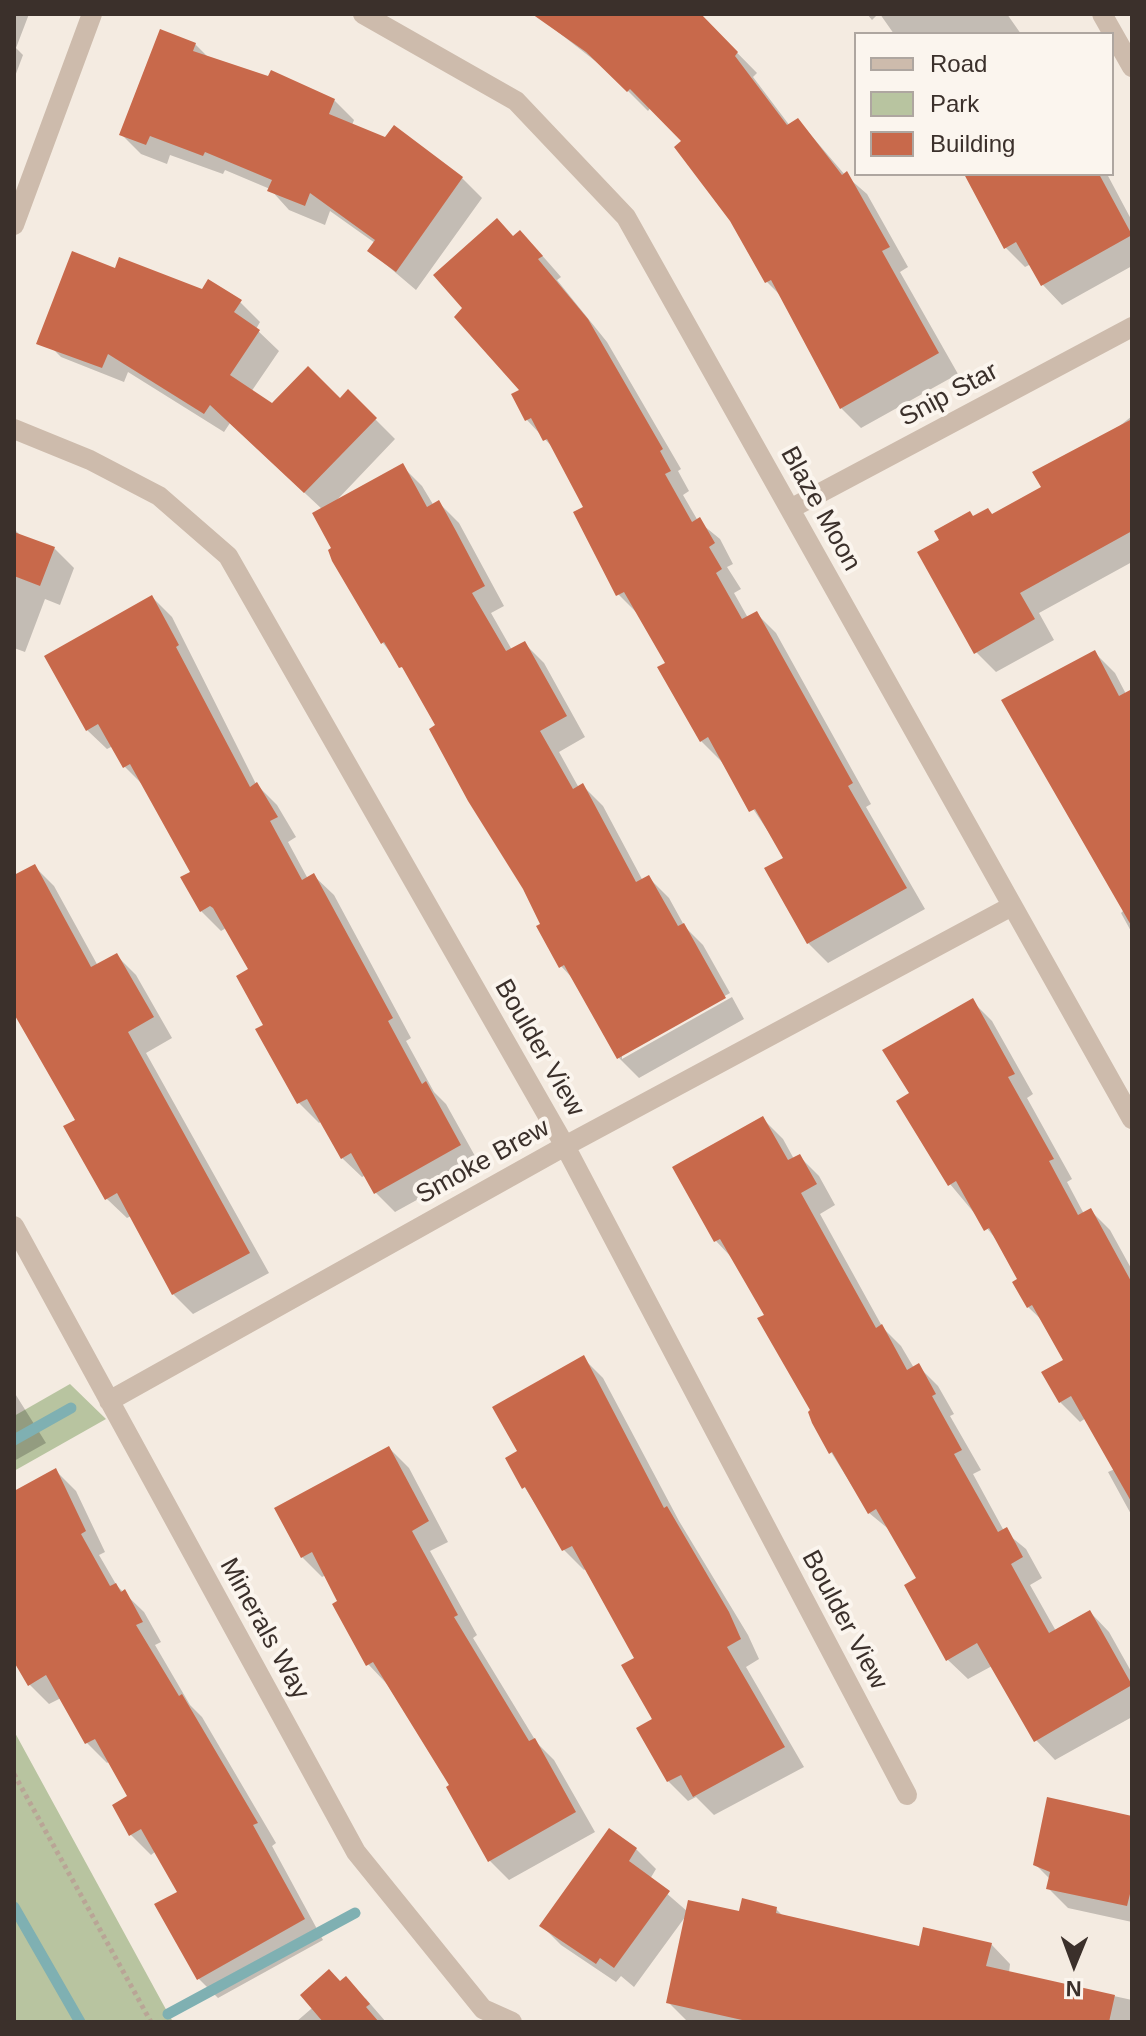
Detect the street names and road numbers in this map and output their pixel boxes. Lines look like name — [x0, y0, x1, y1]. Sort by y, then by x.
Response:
street label: Snip Star — [894, 356, 1004, 434]
street label: Blaze Moon — [773, 441, 867, 577]
street label: Boulder View — [487, 974, 591, 1122]
street label: Smoke Brew — [411, 1113, 555, 1211]
street label: Boulder View — [794, 1545, 894, 1695]
street label: Minerals Way — [212, 1553, 316, 1705]

